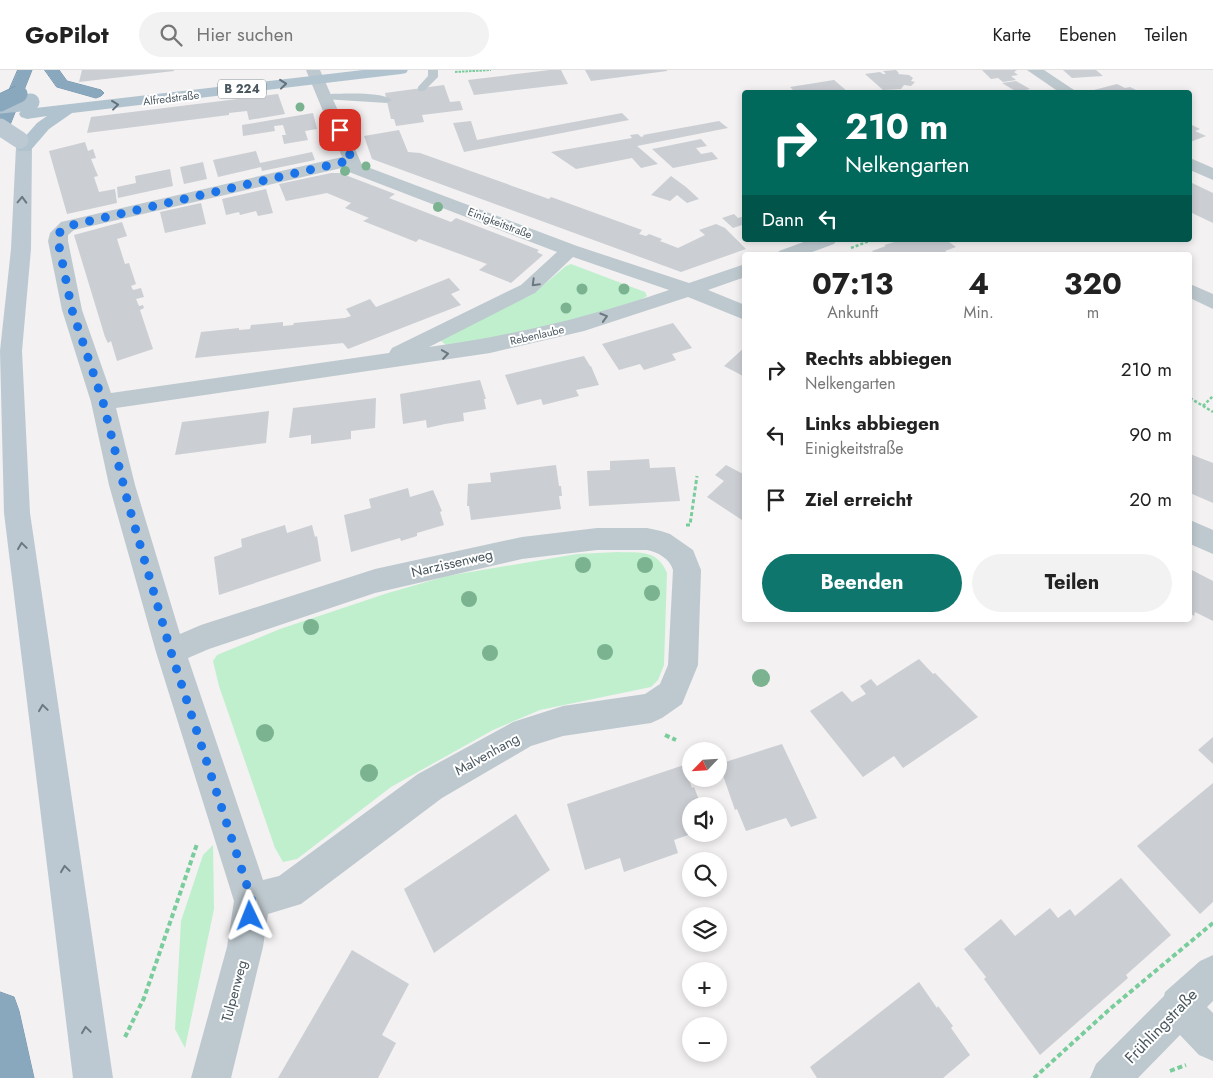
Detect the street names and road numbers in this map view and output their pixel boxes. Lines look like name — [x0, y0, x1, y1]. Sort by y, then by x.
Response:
road number: B 224 — [218, 80, 266, 98]
street label: Alfredstraße — [142, 87, 200, 109]
street label: Einigkeitstraße — [466, 203, 535, 243]
street label: Rebenlaube — [508, 321, 566, 349]
street label: Narzissenweg — [409, 544, 495, 582]
street label: Malvenhang — [451, 728, 523, 780]
street label: Tulpenweg — [216, 958, 252, 1024]
street label: Frühlingstraße — [1119, 983, 1203, 1069]

